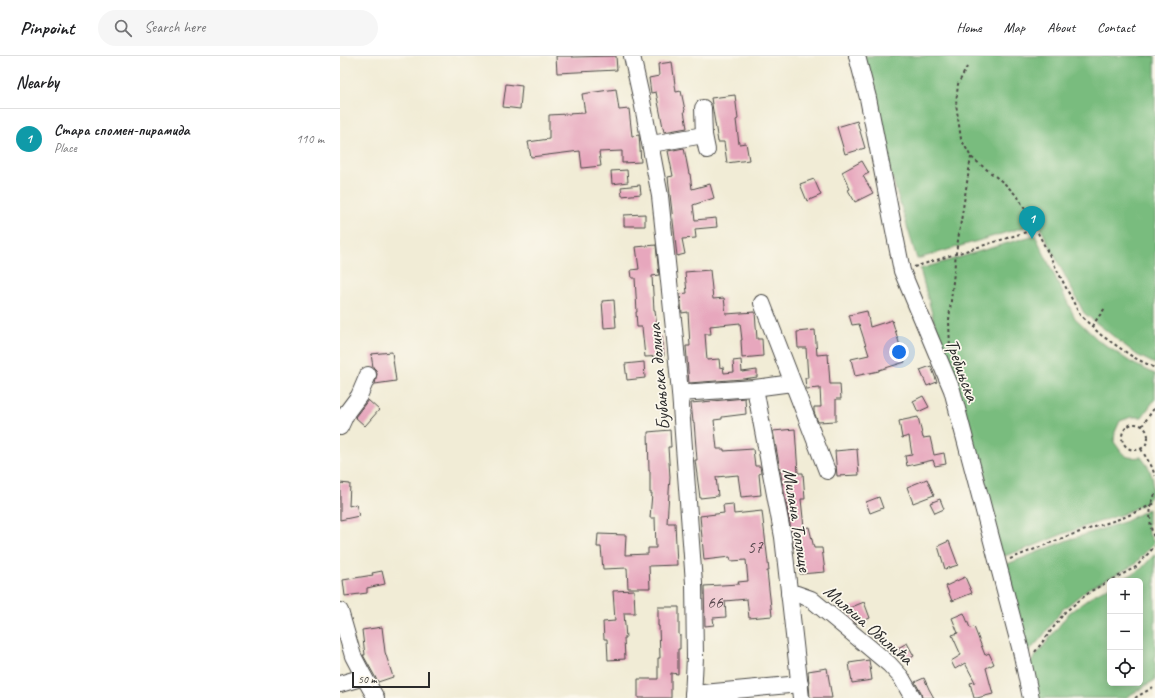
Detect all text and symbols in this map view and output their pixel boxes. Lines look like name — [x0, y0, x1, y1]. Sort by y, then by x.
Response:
search box — [98, 10, 378, 46]
text: Pinpoint — [20, 16, 74, 40]
icon: search — [112, 17, 134, 39]
text: Search here — [144, 18, 205, 37]
text: Home — [956, 19, 982, 36]
text: Map — [1004, 19, 1025, 36]
text: About — [1047, 19, 1075, 36]
text: Contact — [1097, 19, 1135, 36]
text: Nearby — [16, 72, 59, 93]
text: Стара спомен-пирамида — [54, 121, 190, 140]
text: 1 — [26, 131, 32, 147]
text: 110 m — [296, 131, 324, 147]
text: Place — [54, 140, 77, 156]
pin: 1 — [1019, 206, 1045, 239]
street label: Бубањска долина — [642, 321, 676, 431]
street label: Требињска — [940, 336, 985, 407]
your location — [889, 342, 909, 362]
street label: Милана Топлице — [777, 467, 817, 575]
house number: 57 — [747, 537, 764, 558]
map controls — [1107, 578, 1143, 686]
button: + — [1107, 578, 1143, 614]
street label: Милоша Обилића — [819, 579, 919, 671]
house number: 66 — [707, 592, 724, 613]
button: − — [1107, 614, 1143, 650]
button: locate — [1107, 650, 1143, 686]
scale bar — [352, 670, 430, 689]
text: 50 m — [358, 672, 377, 686]

